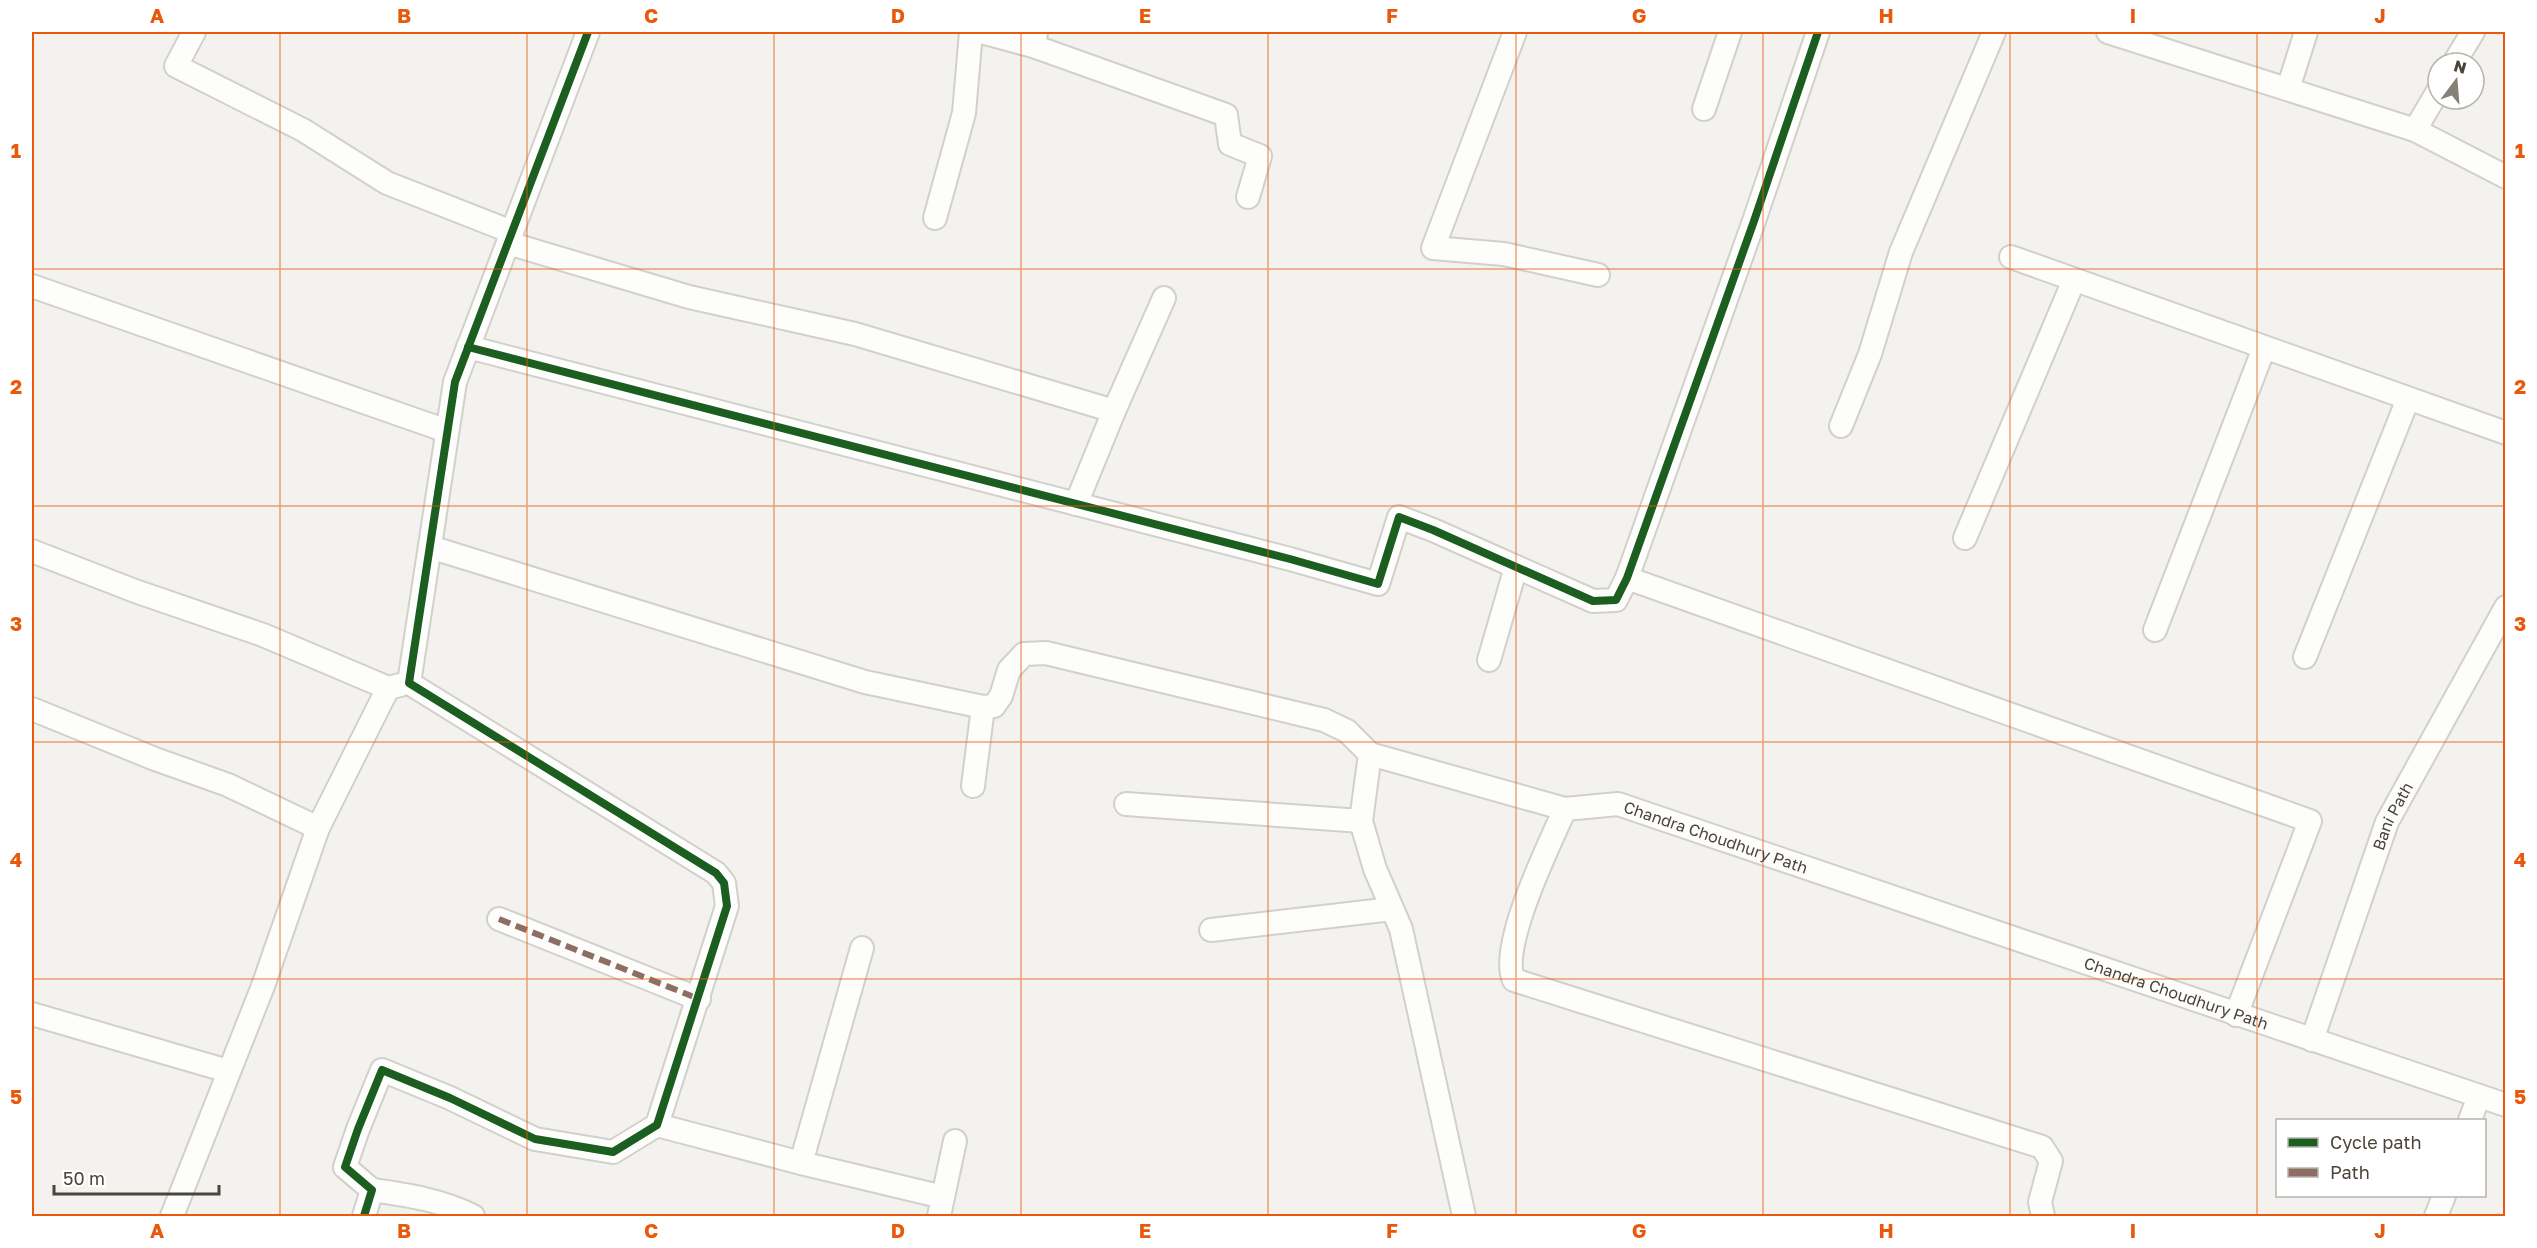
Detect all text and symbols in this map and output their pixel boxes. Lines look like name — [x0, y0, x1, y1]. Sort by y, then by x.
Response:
text: A — [150, 3, 164, 27]
text: B — [397, 3, 411, 27]
text: C — [644, 3, 658, 27]
text: D — [891, 3, 905, 27]
text: E — [1139, 3, 1151, 27]
text: F — [1386, 3, 1398, 27]
text: G — [1632, 3, 1646, 27]
text: H — [1878, 3, 1894, 27]
text: I — [2130, 3, 2136, 27]
text: J — [2374, 3, 2386, 27]
north arrow — [2426, 51, 2486, 111]
text: N — [2452, 55, 2469, 78]
text: 1 — [11, 138, 21, 162]
text: 1 — [2515, 138, 2525, 162]
text: 2 — [10, 374, 22, 398]
text: 2 — [2514, 374, 2526, 398]
text: 3 — [10, 611, 22, 635]
text: 3 — [2514, 611, 2526, 635]
street label: Bani Path — [2368, 779, 2417, 853]
street label: Chandra Choudhury Path — [1621, 797, 1811, 878]
text: 4 — [10, 847, 22, 871]
text: 4 — [2514, 847, 2526, 871]
street label: Chandra Choudhury Path — [2081, 953, 2271, 1034]
text: 5 — [10, 1084, 22, 1108]
text: 5 — [2514, 1084, 2526, 1108]
legend — [2276, 1119, 2486, 1197]
text: Cycle path — [2330, 1131, 2422, 1153]
scale bar — [54, 1158, 219, 1196]
text: Path — [2330, 1161, 2370, 1183]
text: 50 m — [63, 1167, 105, 1189]
text: A — [150, 1218, 164, 1242]
text: B — [397, 1218, 411, 1242]
text: C — [644, 1218, 658, 1242]
text: D — [891, 1218, 905, 1242]
text: E — [1139, 1218, 1151, 1242]
text: F — [1386, 1218, 1398, 1242]
text: G — [1632, 1218, 1646, 1242]
text: H — [1878, 1218, 1894, 1242]
text: I — [2130, 1218, 2136, 1242]
text: J — [2374, 1218, 2386, 1242]

